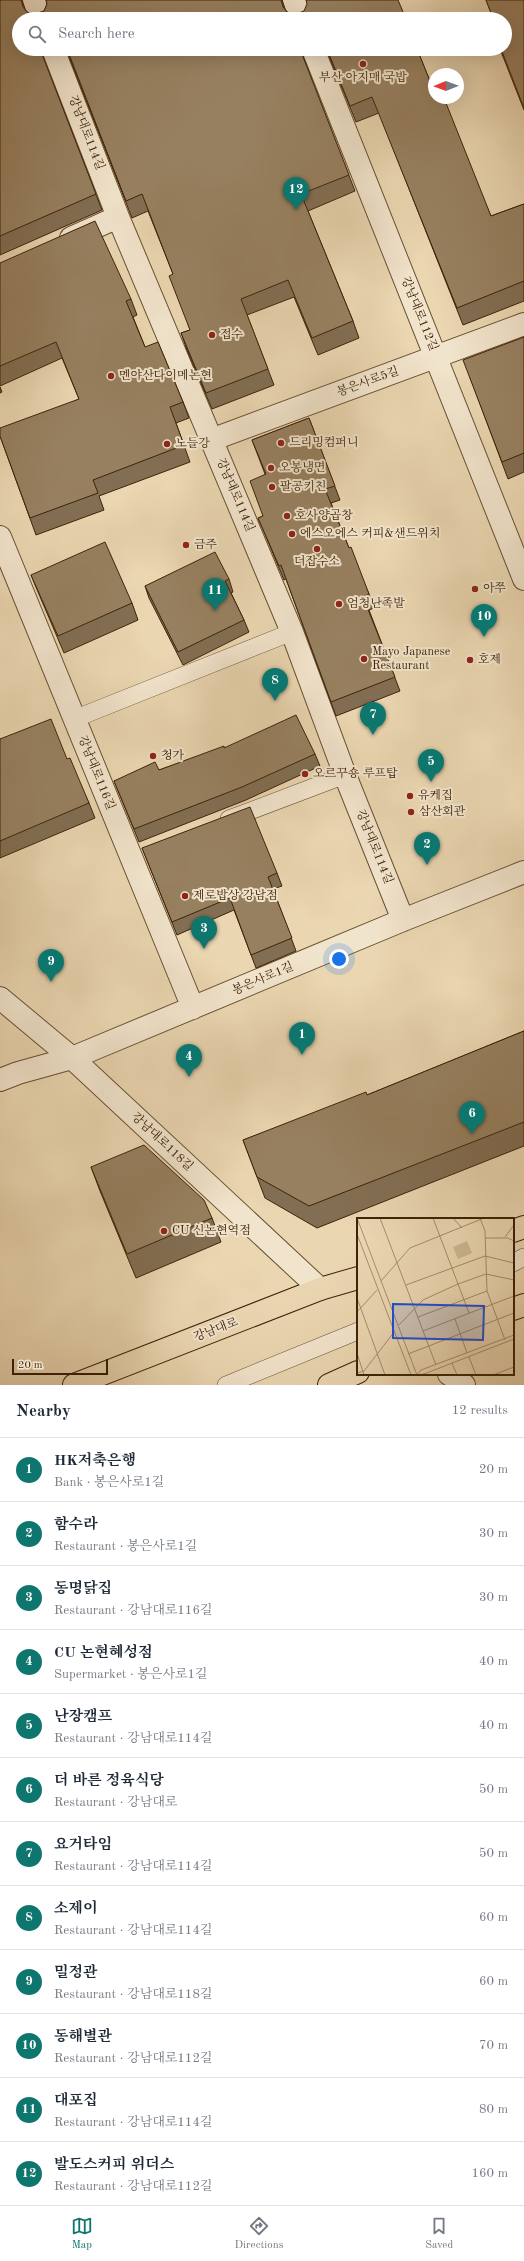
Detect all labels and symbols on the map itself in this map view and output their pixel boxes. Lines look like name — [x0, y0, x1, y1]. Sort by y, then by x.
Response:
marker: 부산 아지매 국밥 — [358, 59, 368, 69]
north arrow — [428, 68, 464, 104]
place label: 부산 아지매 국밥 — [319, 71, 407, 84]
street label: 강남대로114길 — [66, 94, 107, 172]
pin: 12 — [283, 177, 309, 210]
street label: 강남대로112길 — [399, 275, 440, 353]
place label: 접수 — [220, 328, 244, 341]
marker: 접수 — [207, 330, 217, 340]
street label: 봉은사로5길 — [335, 363, 401, 399]
place label: 멘야산다이메논현 — [119, 369, 212, 382]
marker: 멘야산다이메논현 — [106, 371, 116, 381]
place label: 드리밍컴퍼니 — [289, 436, 359, 449]
place label: 노들강 — [175, 437, 210, 450]
marker: 드리밍컴퍼니 — [276, 438, 286, 448]
marker: 노들강 — [162, 439, 172, 449]
street label: 강남대로114길 — [214, 456, 257, 534]
place label: 오봉냉면 — [279, 460, 325, 474]
marker: 오봉냉면 — [266, 463, 276, 473]
place label: 팔공키친 — [280, 480, 326, 493]
marker: 팔공키친 — [267, 482, 277, 492]
place label: 호사양곱창 — [295, 508, 353, 522]
marker: 호사양곱창 — [282, 511, 292, 521]
place label: 에스오에스 커피&샌드위치 — [300, 527, 440, 540]
marker: 에스오에스 커피&샌드위치 — [287, 529, 297, 539]
place label: 금주 — [194, 538, 218, 551]
marker: 금주 — [181, 540, 191, 550]
marker: 더잡수소 — [312, 544, 322, 554]
place label: 더잡수소 — [294, 555, 341, 568]
pin: 11 — [202, 578, 228, 611]
place label: 아쭈 — [483, 582, 507, 595]
marker: 아쭈 — [470, 584, 480, 594]
place label: 엄청난족발 — [347, 597, 405, 610]
marker: 엄청난족발 — [334, 599, 344, 609]
pin: 10 — [471, 604, 497, 637]
place label: Mayo Japanese Restaurant — [372, 646, 451, 672]
place label: 호제 — [478, 652, 501, 666]
marker: Mayo Japanese Restaurant — [359, 654, 369, 664]
marker: 호제 — [465, 655, 475, 665]
pin: 8 — [262, 668, 288, 701]
pin: 7 — [360, 702, 386, 735]
street label: 강남대로116길 — [76, 734, 117, 812]
place label: 청가 — [161, 749, 185, 762]
pin: 5 — [418, 749, 444, 782]
marker: 청가 — [148, 751, 158, 761]
place label: 오르꾸숑 루프탑 — [313, 766, 398, 780]
marker: 오르꾸숑 루프탑 — [300, 769, 310, 779]
place label: 유케집 — [418, 789, 453, 802]
marker: 유케집 — [405, 791, 415, 801]
place label: 삼산회관 — [419, 805, 466, 818]
marker: 삼산회관 — [406, 807, 416, 817]
street label: 강남대로114길 — [354, 808, 395, 886]
pin: 2 — [414, 832, 440, 865]
place label: 제로밥상 강남점 — [193, 889, 278, 902]
marker: 제로밥상 강남점 — [180, 891, 190, 901]
pin: 3 — [191, 916, 217, 949]
pin: 9 — [38, 949, 64, 982]
your location — [329, 949, 349, 969]
street label: 봉은사로1길 — [230, 959, 295, 997]
pin: 1 — [289, 1022, 315, 1055]
pin: 4 — [176, 1044, 202, 1077]
pin: 6 — [459, 1101, 485, 1134]
street label: 강남대로118길 — [129, 1110, 196, 1173]
inset map — [357, 1218, 514, 1375]
place label: CU 신논현역점 — [172, 1224, 251, 1237]
marker: CU 신논현역점 — [159, 1226, 169, 1236]
street label: 강남대로 — [192, 1315, 240, 1344]
scale bar — [12, 1357, 108, 1376]

